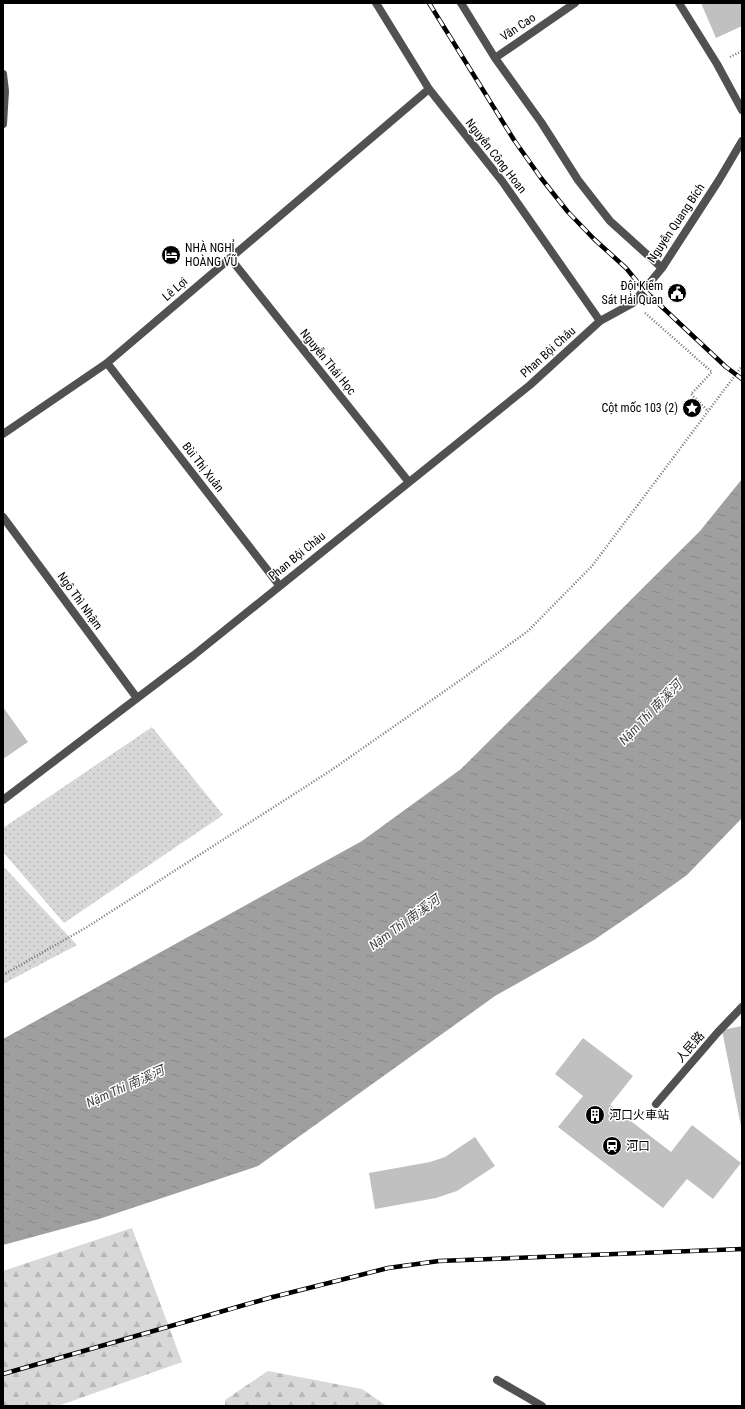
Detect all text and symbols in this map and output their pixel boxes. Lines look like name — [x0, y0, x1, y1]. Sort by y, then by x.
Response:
street label: Văn Cao — [498, 10, 538, 44]
street label: Nguyễn Công Hoan — [463, 116, 530, 196]
street label: Nguyễn Quang Bích — [644, 181, 708, 265]
place label: NHÀ NGHỈ HOÀNG VŨ — [185, 239, 237, 269]
hotel icon: NHÀ NGHỈ HOÀNG VŨ — [160, 244, 182, 266]
street label: Lê Lợi — [160, 274, 190, 304]
place label: Đội Kiểm Sát Hải Quan — [601, 279, 663, 307]
public building icon: Đội Kiểm Sát Hải Quan — [666, 282, 688, 304]
street label: Phan Bội Châu — [518, 324, 578, 380]
street label: Nguyễn Thái Học — [297, 326, 359, 398]
place icon: Cột mốc 103 (2) — [681, 397, 703, 419]
place label: Cột mốc 103 (2) — [601, 401, 678, 415]
street label: Bùi Thị Xuân — [179, 439, 227, 495]
street label: Phan Bội Châu — [266, 529, 328, 583]
street label: Ngô Thì Nhậm — [54, 570, 106, 632]
water label: Nậm Thi 南溪河 — [616, 675, 687, 748]
water label: Nậm Thi 南溪河 — [366, 890, 445, 953]
street label: 人民路 — [673, 1029, 707, 1065]
water label: Nậm Thi 南溪河 — [84, 1061, 169, 1110]
building icon: 河口火車站 — [584, 1104, 606, 1126]
place label: 河口火車站 — [609, 1108, 669, 1122]
station icon: 河口 — [601, 1135, 623, 1157]
place label: 河口 — [626, 1139, 650, 1153]

